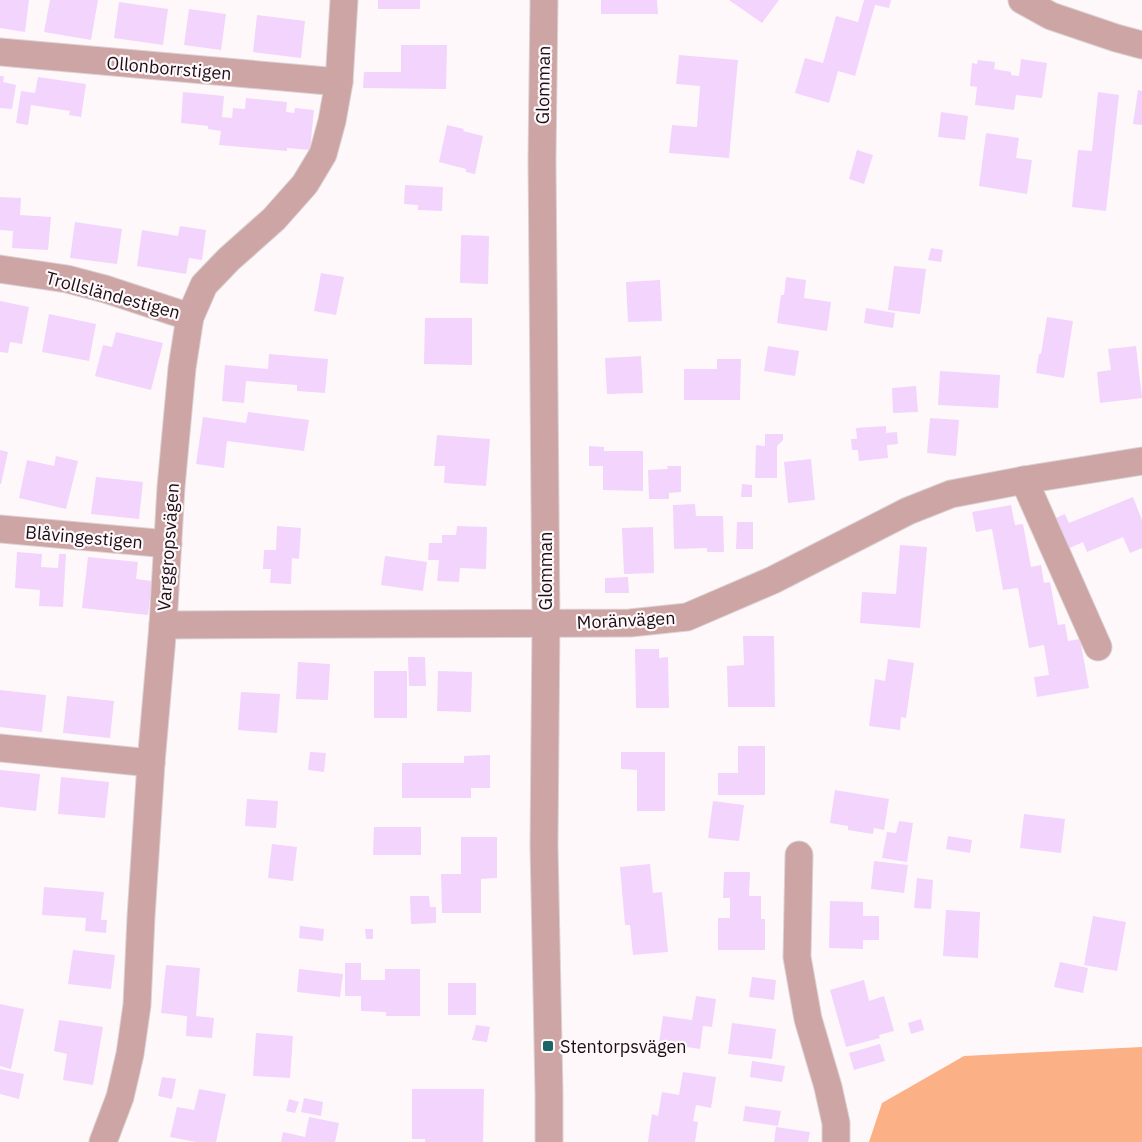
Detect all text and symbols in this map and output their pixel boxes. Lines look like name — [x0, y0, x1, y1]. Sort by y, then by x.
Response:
street label: Glomman — [531, 45, 555, 125]
street label: Ollonborrstigen — [106, 51, 232, 85]
street label: Trollsländestigen — [43, 266, 183, 324]
street label: Varggropsvägen — [152, 482, 184, 612]
street label: Blåvingestigen — [24, 520, 144, 554]
street label: Glomman — [534, 532, 557, 610]
street label: Moränvägen — [576, 606, 676, 634]
place label: Stentorpsvägen — [560, 1035, 687, 1058]
marker: Stentorpsvägen — [541, 1039, 555, 1053]

